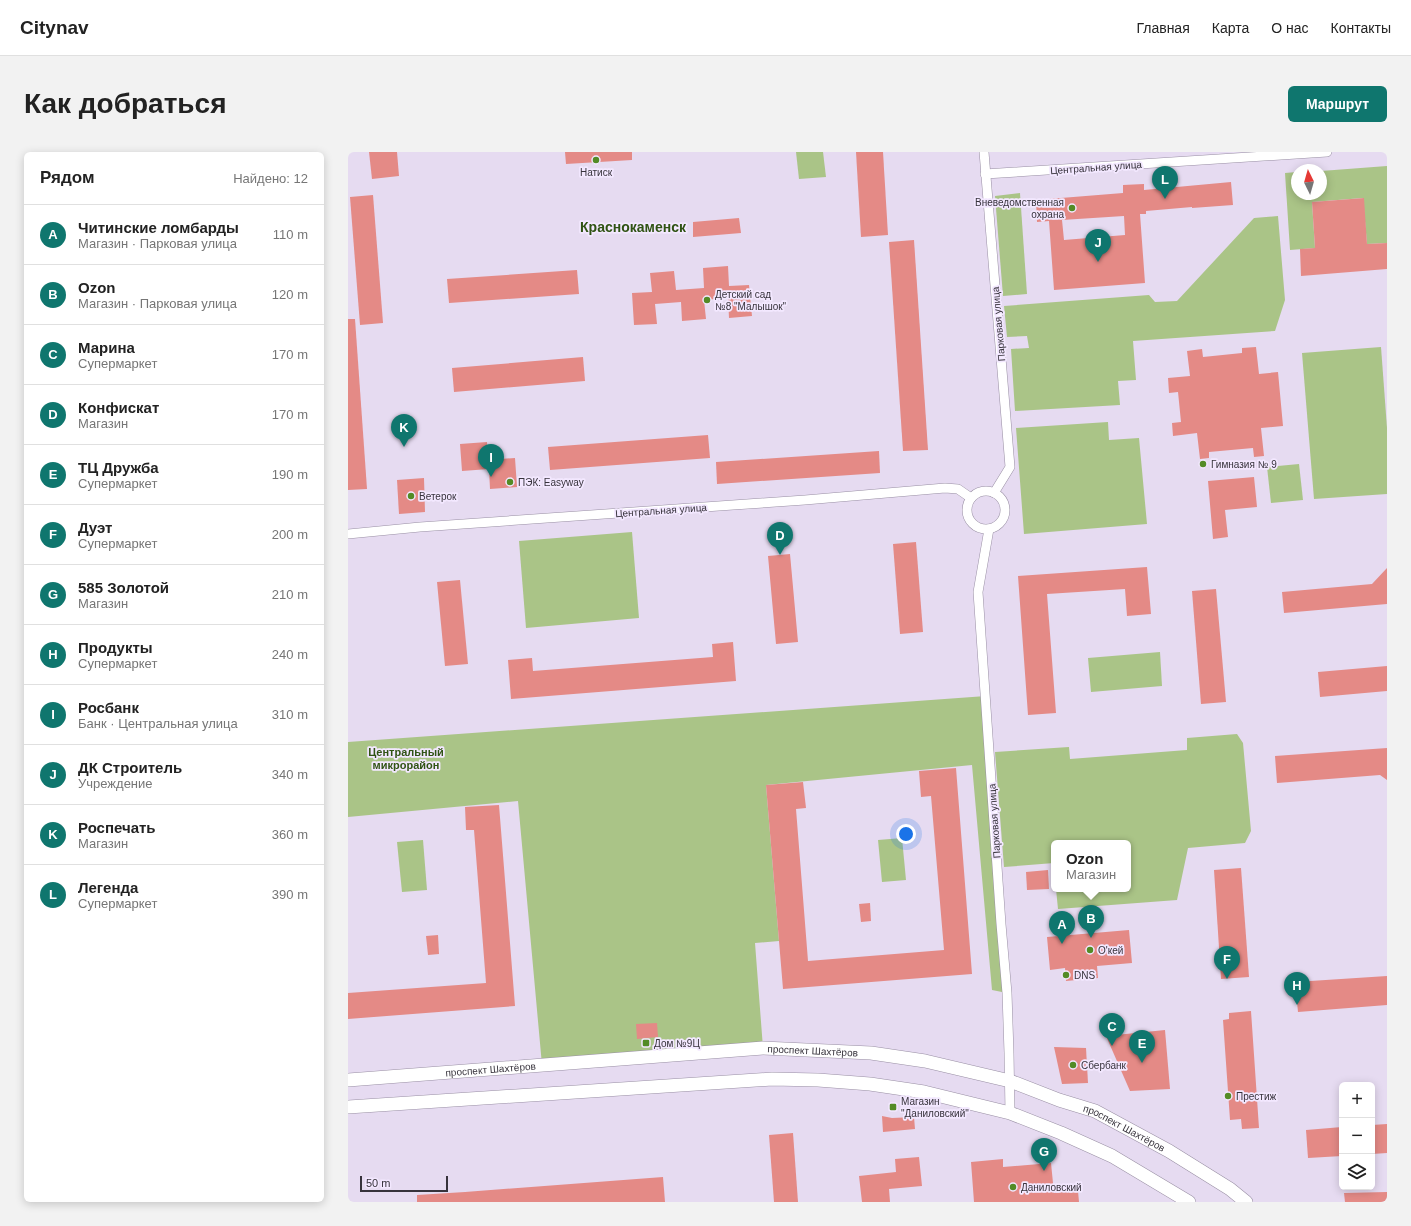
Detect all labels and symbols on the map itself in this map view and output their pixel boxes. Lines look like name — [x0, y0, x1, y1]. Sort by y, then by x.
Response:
marker: Натиск — [591, 155, 601, 165]
street label: Центральная улица — [1050, 159, 1143, 176]
north arrow — [1291, 164, 1327, 200]
pin: L — [1152, 166, 1178, 199]
place label: Натиск — [580, 167, 613, 178]
place label: Вневедомственная охрана — [975, 197, 1064, 220]
marker: Вневедомственная охрана — [1067, 203, 1077, 213]
district label: Краснокаменск — [580, 219, 687, 235]
pin: J — [1085, 229, 1111, 262]
street label: Парковая улица — [990, 286, 1007, 362]
place label: Детский сад №8 "Малышок" — [715, 289, 787, 312]
marker: Детский сад №8 "Малышок" — [702, 295, 712, 305]
pin: K — [391, 414, 417, 447]
pin: I — [478, 444, 504, 477]
marker: Гимназия № 9 — [1198, 459, 1208, 469]
place label: Гимназия № 9 — [1211, 459, 1277, 470]
marker: ПЭК: Easyway — [505, 477, 515, 487]
place label: ПЭК: Easyway — [518, 477, 584, 488]
marker: Ветерок — [406, 491, 416, 501]
place label: Ветерок — [419, 491, 457, 502]
street label: Центральная улица — [615, 502, 708, 519]
pin: D — [767, 522, 793, 555]
district label: Центральный микрорайон — [368, 746, 444, 771]
street label: Парковая улица — [986, 783, 1003, 859]
your location — [896, 824, 916, 844]
pin: B — [1078, 905, 1104, 938]
pin: A — [1049, 911, 1075, 944]
marker: О'кей — [1085, 945, 1095, 955]
place label: О'кей — [1098, 945, 1123, 956]
pin: F — [1214, 946, 1240, 979]
marker: DNS — [1061, 970, 1071, 980]
place label: DNS — [1074, 970, 1095, 981]
pin: H — [1284, 972, 1310, 1005]
pin: C — [1099, 1013, 1125, 1046]
pin: E — [1129, 1030, 1155, 1063]
marker: Дом №9Ц — [641, 1038, 651, 1048]
place label: Дом №9Ц — [654, 1038, 700, 1049]
street label: проспект Шахтёров — [767, 1043, 858, 1058]
marker: Сбербанк — [1068, 1060, 1078, 1070]
place label: Сбербанк — [1081, 1060, 1127, 1071]
street label: проспект Шахтёров — [445, 1061, 536, 1078]
marker: Престиж — [1223, 1091, 1233, 1101]
place label: Престиж — [1236, 1091, 1276, 1102]
place label: Магазин "Даниловский" — [901, 1096, 969, 1119]
marker: Магазин "Даниловский" — [888, 1102, 898, 1112]
street label: проспект Шахтёров — [1082, 1103, 1167, 1154]
pin: G — [1031, 1138, 1057, 1171]
scale bar — [360, 1174, 448, 1193]
marker: Даниловский — [1008, 1182, 1018, 1192]
place label: Даниловский — [1021, 1182, 1082, 1193]

